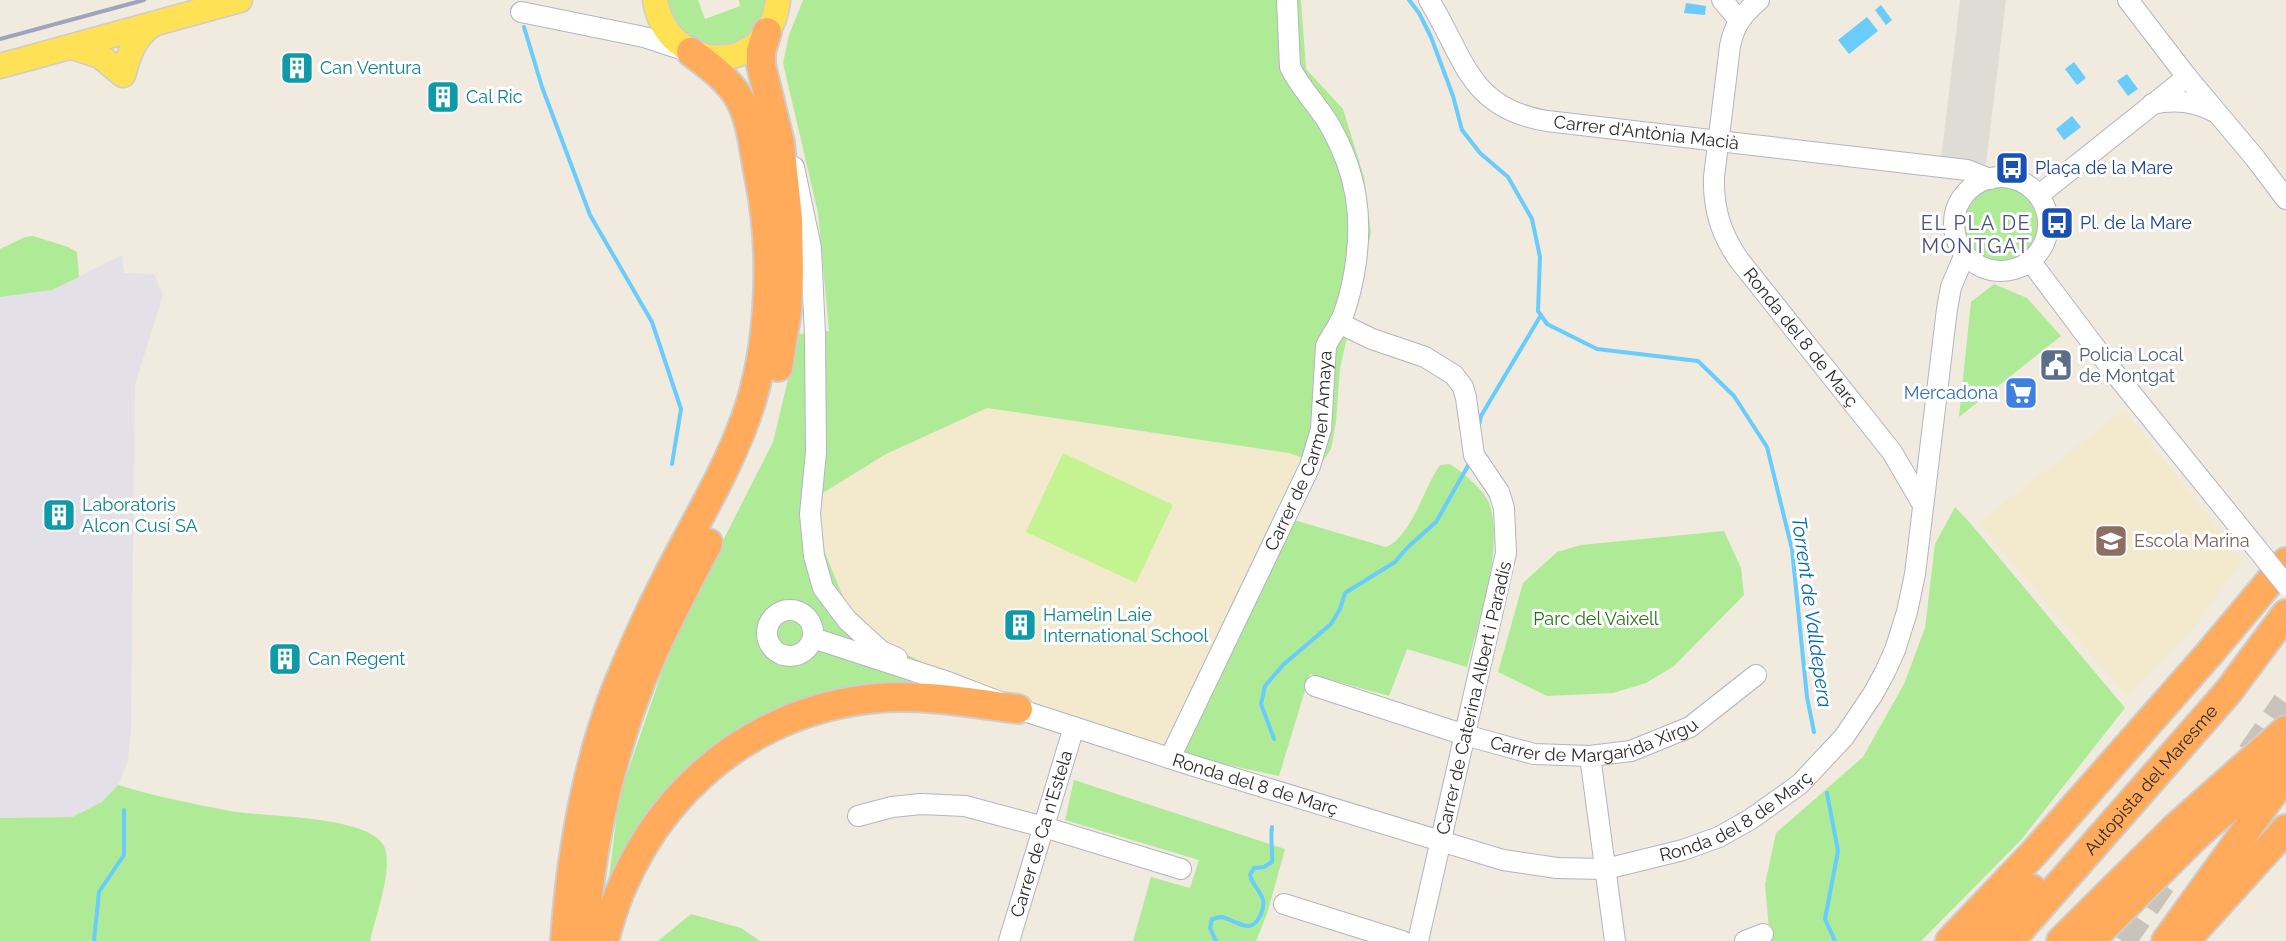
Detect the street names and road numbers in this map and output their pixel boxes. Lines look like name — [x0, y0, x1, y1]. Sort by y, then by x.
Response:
street label: Carrer d'Antònia Macià — [1553, 111, 1740, 153]
street label: Ronda del 8 de Març — [1739, 263, 1863, 411]
street label: Carrer de Carmen Amaya — [1260, 350, 1336, 554]
street label: Carrer de Caterina Albert i Paradís — [1432, 559, 1515, 837]
street label: Autopista del Maresme — [2079, 700, 2222, 859]
street label: Carrer de Margarida Xirgu — [1488, 714, 1702, 766]
street label: Carrer de Ca n'Estela — [1006, 748, 1076, 920]
street label: Ronda del 8 de Març — [1170, 749, 1341, 819]
street label: Ronda del 8 de Març — [1657, 767, 1816, 865]

